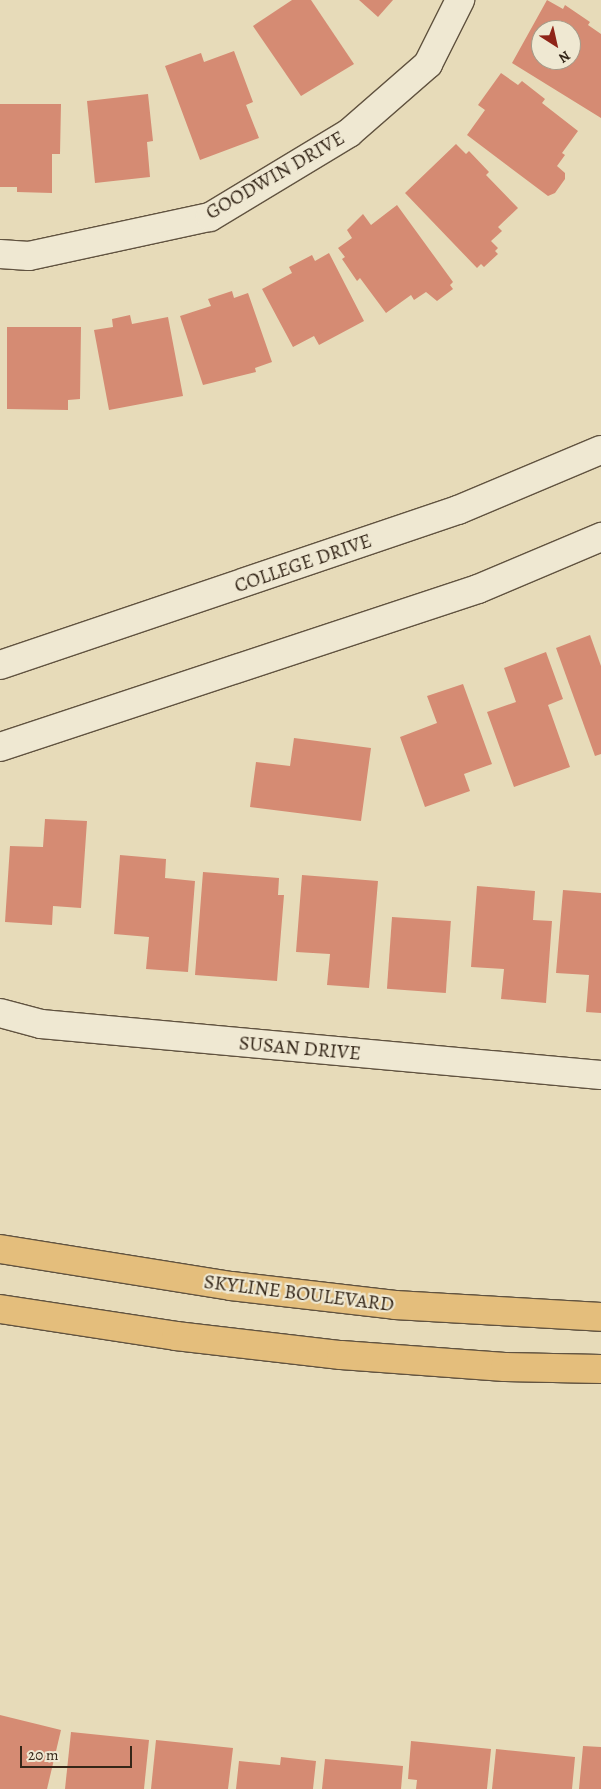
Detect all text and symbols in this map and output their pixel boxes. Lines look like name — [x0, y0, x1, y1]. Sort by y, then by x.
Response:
north arrow — [531, 20, 581, 70]
text: N — [555, 46, 574, 68]
street label: GOODWIN DRIVE — [201, 126, 349, 224]
street label: COLLEGE DRIVE — [231, 528, 375, 598]
street label: SUSAN DRIVE — [238, 1031, 362, 1065]
street label: SKYLINE BOULEVARD — [203, 1269, 395, 1317]
scale bar — [22, 1736, 135, 1768]
text: 20 m — [28, 1745, 59, 1765]

